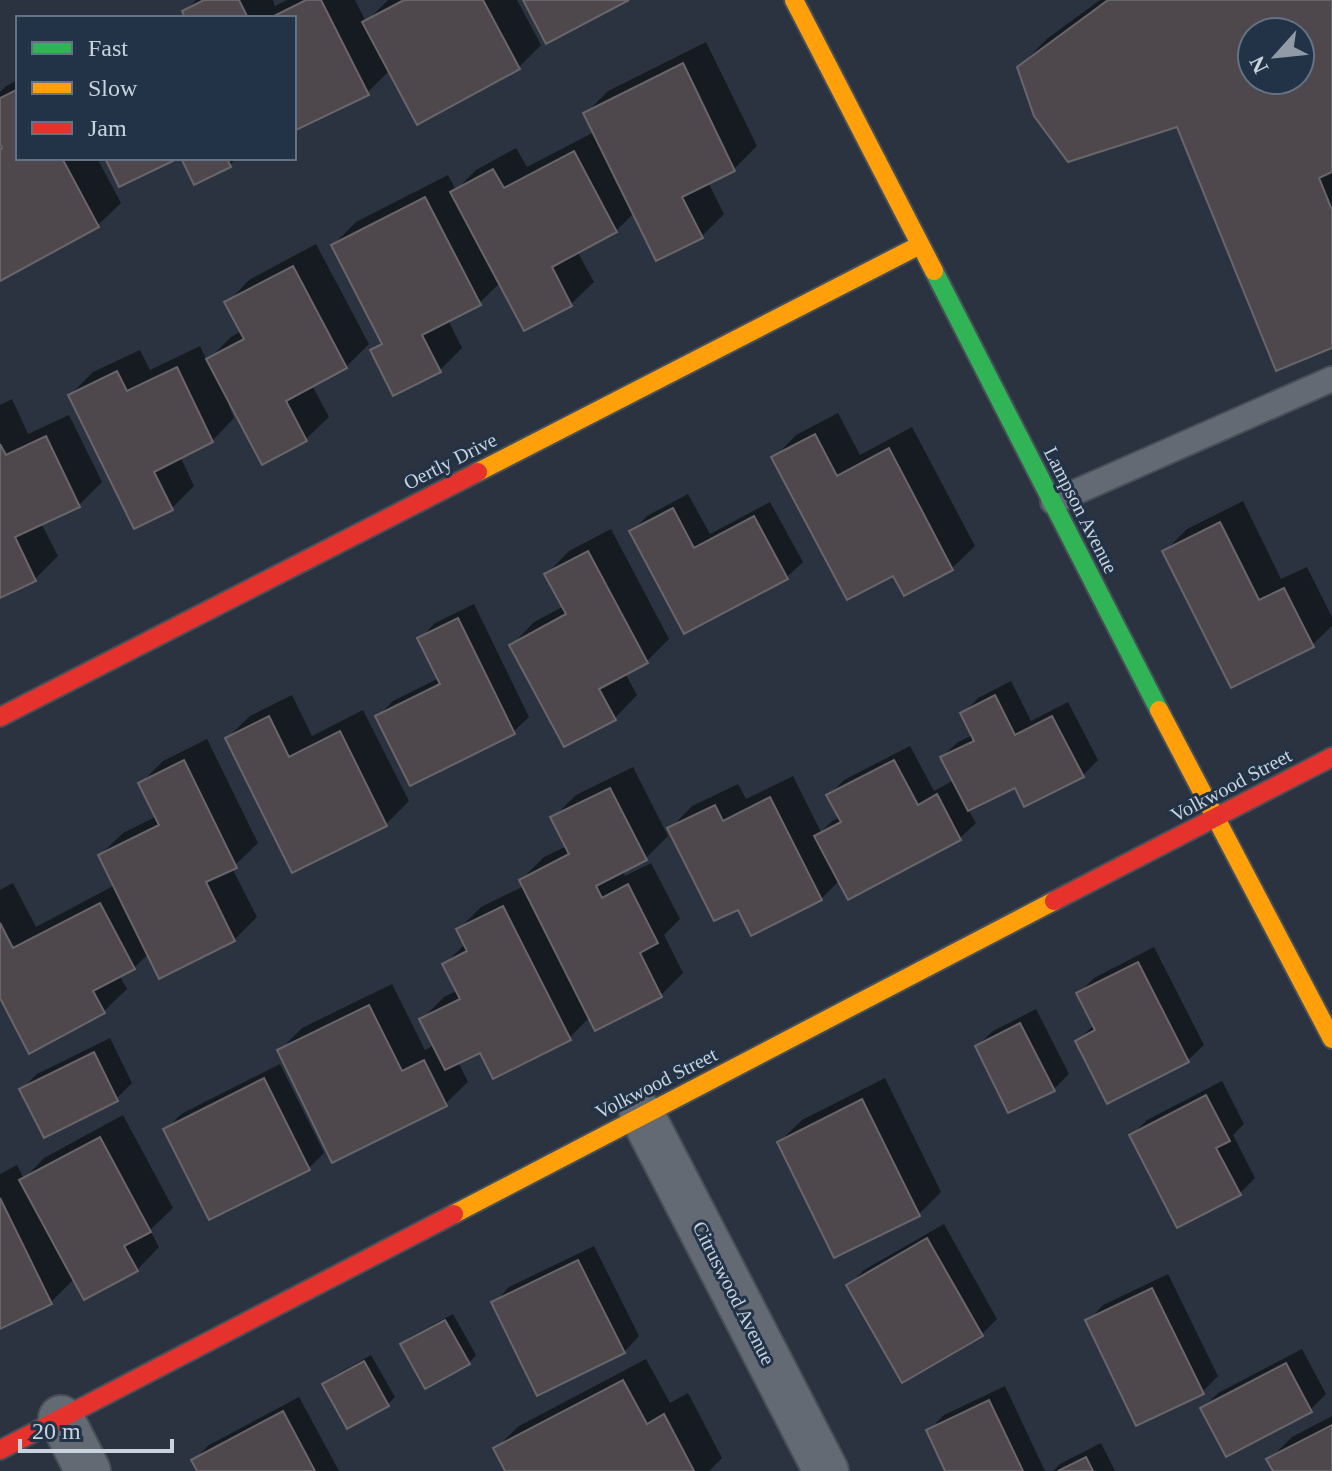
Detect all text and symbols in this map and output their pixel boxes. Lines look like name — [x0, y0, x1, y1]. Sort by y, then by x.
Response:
legend — [16, 16, 296, 160]
north arrow — [1236, 16, 1316, 96]
text: Fast — [88, 35, 128, 61]
text: N — [1244, 52, 1273, 78]
text: Slow — [88, 75, 138, 101]
text: Jam — [88, 115, 127, 141]
street label: Oertly Drive — [400, 428, 501, 495]
street label: Lampson Avenue — [1039, 443, 1122, 577]
street label: Volkwood Street — [1167, 744, 1295, 826]
street label: Volkwood Street — [592, 1043, 721, 1123]
street label: Citruswood Avenue — [688, 1218, 780, 1368]
scale bar — [20, 1403, 172, 1453]
text: 20 m — [32, 1418, 81, 1444]

